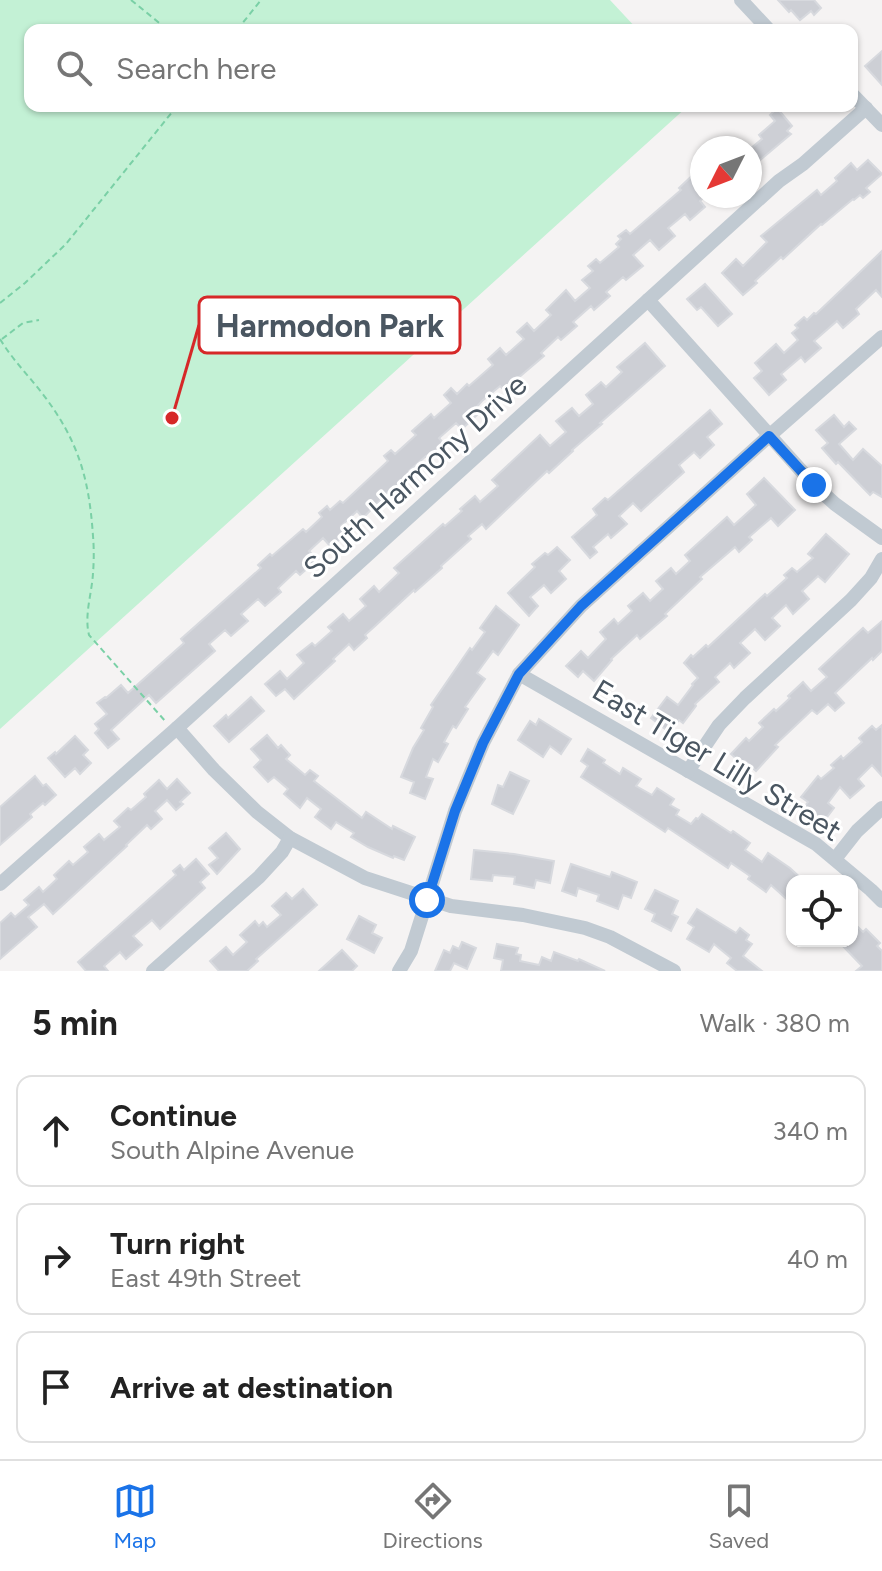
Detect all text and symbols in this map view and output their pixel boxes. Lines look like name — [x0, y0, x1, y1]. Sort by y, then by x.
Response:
search box — [24, 24, 858, 112]
icon: search — [52, 46, 96, 90]
text: Search here — [116, 50, 276, 87]
north arrow — [690, 136, 762, 208]
callout: Harmodon Park — [199, 297, 460, 353]
text: Harmodon Park — [216, 307, 445, 345]
street label: South Harmony Drive — [296, 366, 534, 586]
route end — [796, 467, 832, 503]
street label: East Tiger Lilly Street — [586, 671, 848, 849]
map controls — [786, 875, 858, 947]
button: locate — [786, 875, 858, 947]
route start — [409, 882, 445, 918]
text: 5 min — [32, 1003, 118, 1044]
text: Walk · 380 m — [700, 1007, 850, 1039]
text: Continue — [110, 1097, 237, 1134]
icon: ahead — [34, 1109, 78, 1153]
text: 340 m — [772, 1115, 848, 1147]
text: South Alpine Avenue — [110, 1134, 354, 1166]
text: Turn right — [110, 1225, 245, 1262]
icon: right — [34, 1237, 78, 1281]
text: 40 m — [787, 1243, 848, 1275]
text: East 49th Street — [110, 1262, 301, 1294]
icon: arrive — [34, 1365, 78, 1409]
text: Arrive at destination — [110, 1369, 393, 1406]
tab: Map — [113, 1479, 157, 1554]
tab: Directions — [383, 1479, 483, 1554]
tab: Saved — [708, 1479, 769, 1554]

